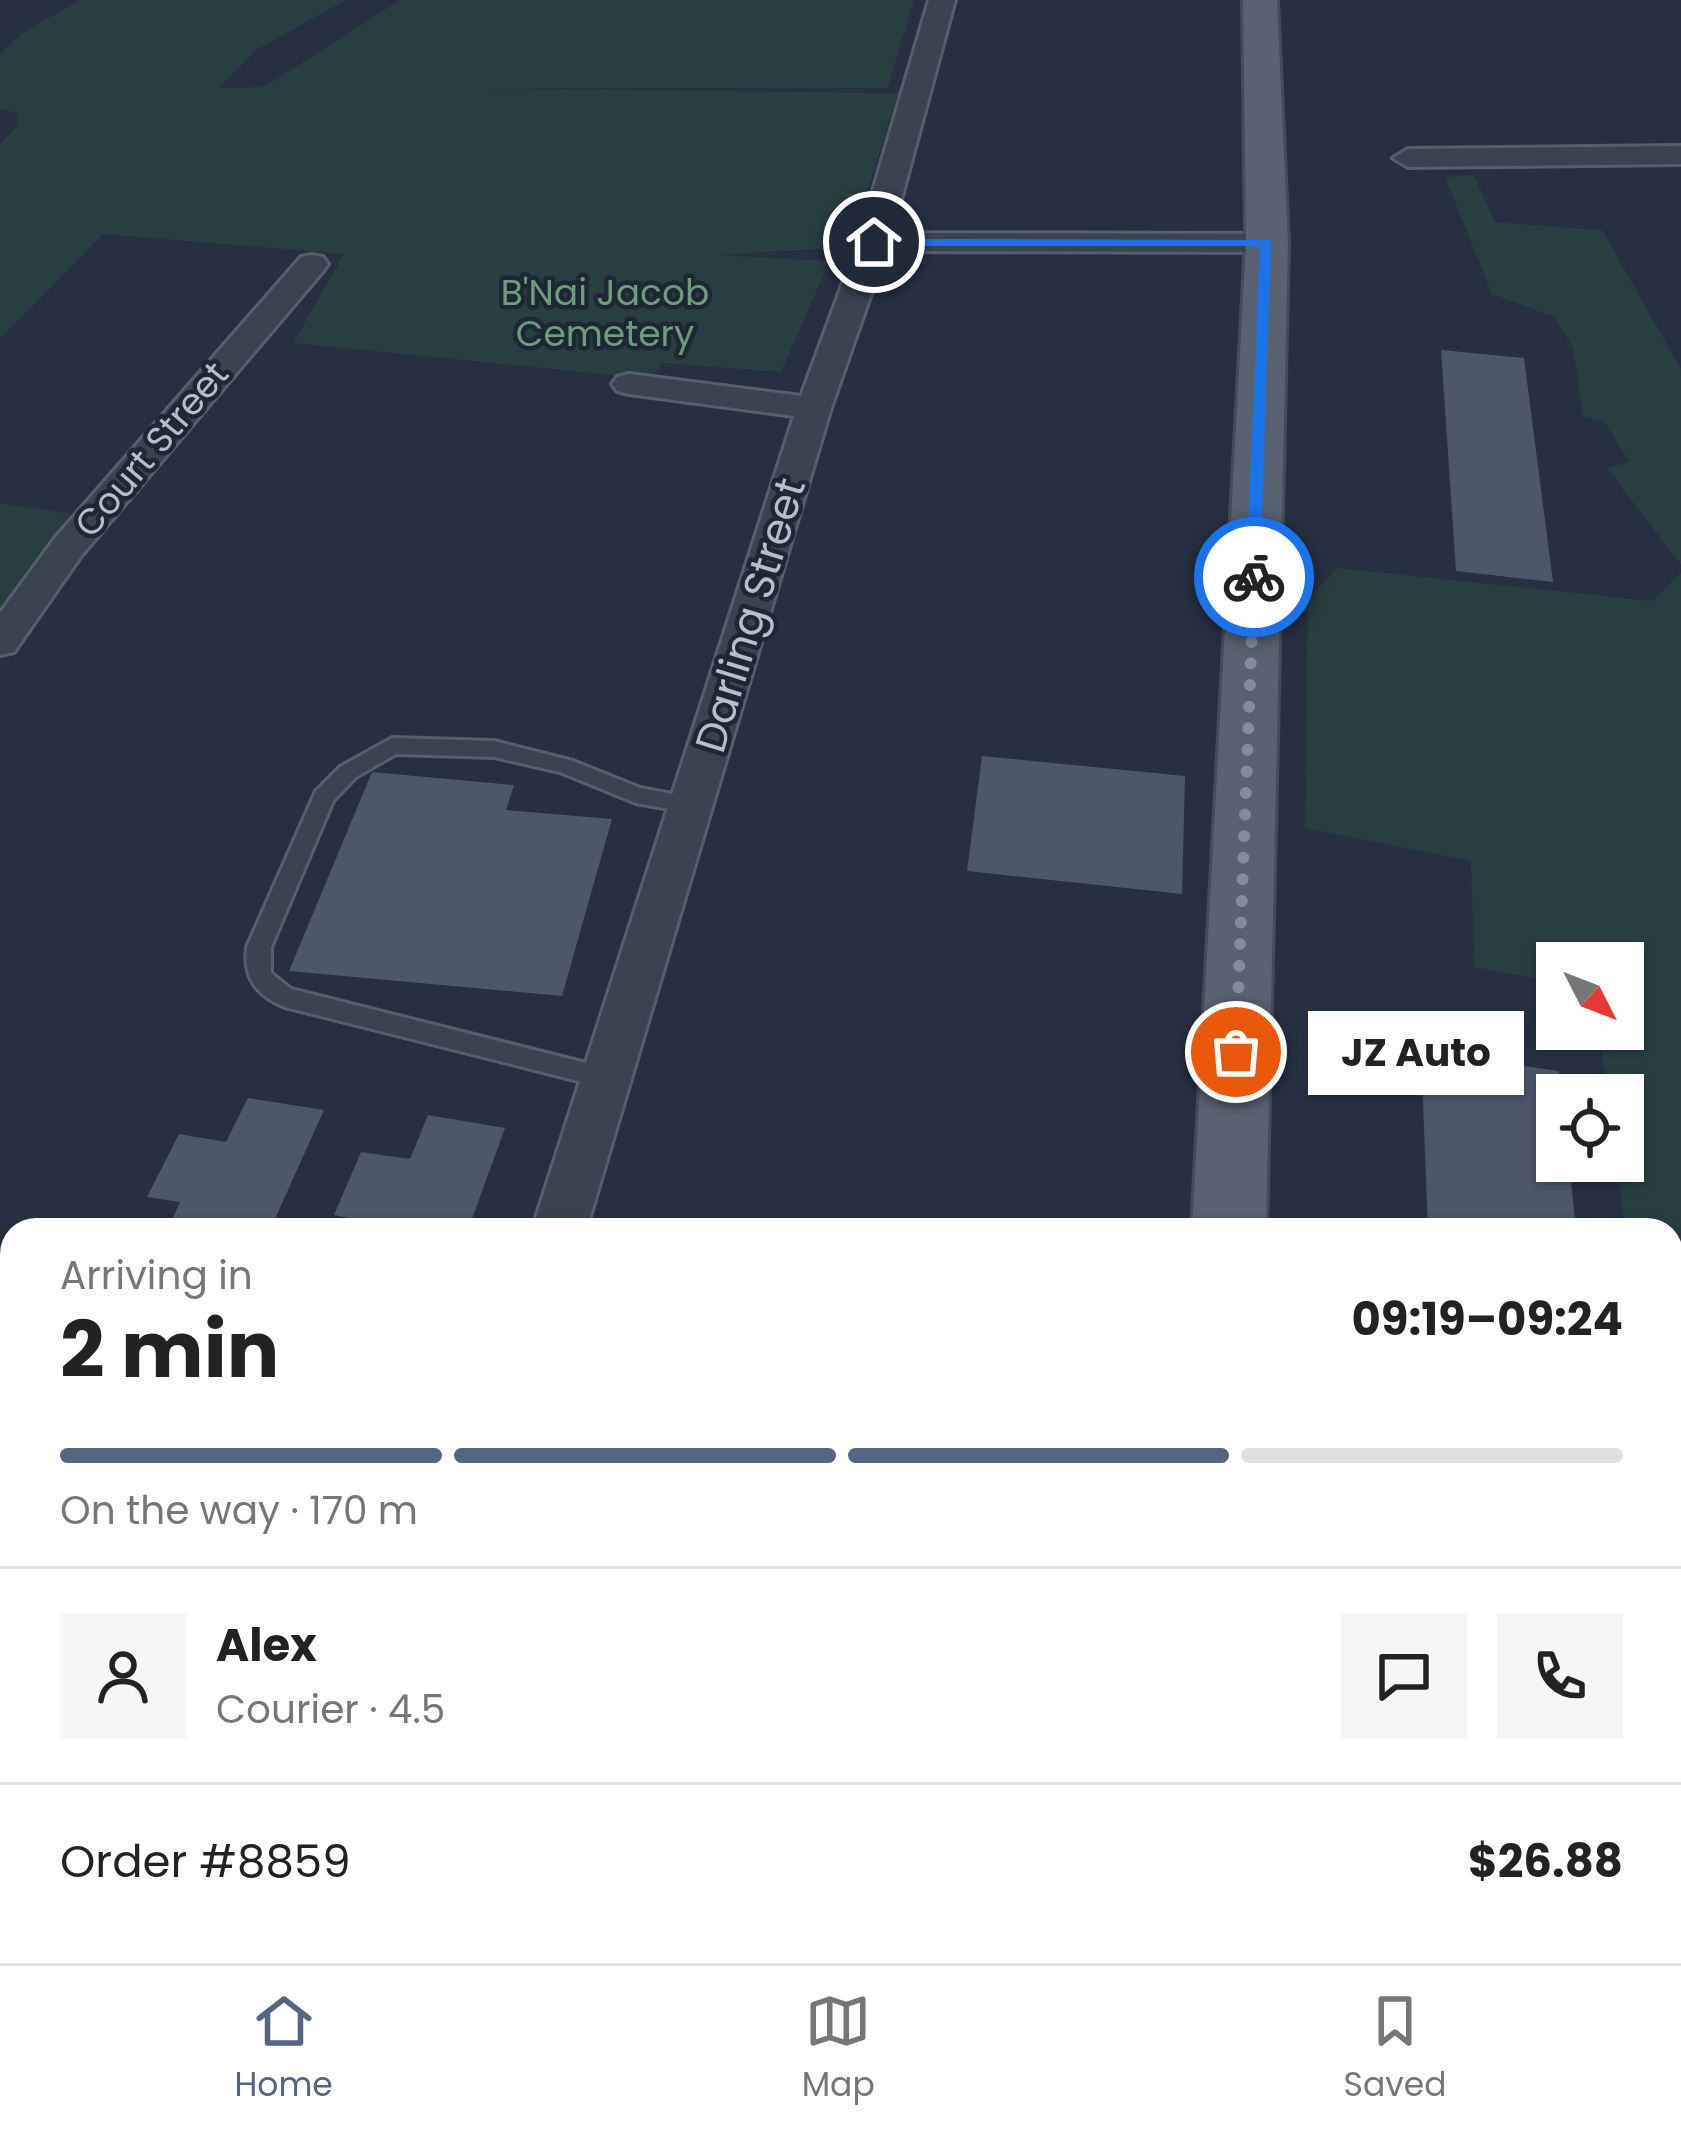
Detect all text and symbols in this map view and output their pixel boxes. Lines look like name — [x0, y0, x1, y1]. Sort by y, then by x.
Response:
pin — [823, 191, 925, 293]
icon: home — [841, 209, 907, 275]
park label: B'Nai Jacob Cemetery — [501, 267, 709, 359]
street label: Court Street — [63, 350, 240, 548]
street label: Darling Street — [681, 471, 820, 760]
courier — [1194, 517, 1314, 637]
icon: bike — [1221, 544, 1287, 610]
north arrow — [1536, 942, 1644, 1050]
map controls — [1536, 942, 1644, 1182]
pin — [1185, 1001, 1287, 1103]
callout: JZ Auto — [1308, 1010, 1524, 1094]
icon: bag — [1203, 1019, 1269, 1085]
text: JZ Auto — [1341, 1025, 1491, 1080]
button: locate — [1536, 1074, 1644, 1182]
text: Arriving in — [60, 1248, 253, 1303]
text: 09:19–09:24 — [1351, 1288, 1623, 1351]
text: 2 min — [60, 1295, 279, 1404]
text: On the way · 170 m — [60, 1483, 418, 1538]
button: person — [60, 1613, 186, 1739]
button: chat — [1341, 1613, 1467, 1739]
button: phone — [1497, 1613, 1623, 1739]
text: Alex — [216, 1614, 317, 1677]
text: Courier · 4.5 — [216, 1682, 445, 1737]
text: Order #8859 — [60, 1830, 350, 1893]
text: $26.88 — [1468, 1830, 1623, 1893]
tab: Home — [234, 1988, 333, 2110]
tab: Map — [802, 1988, 875, 2110]
tab: Saved — [1344, 1988, 1447, 2110]

